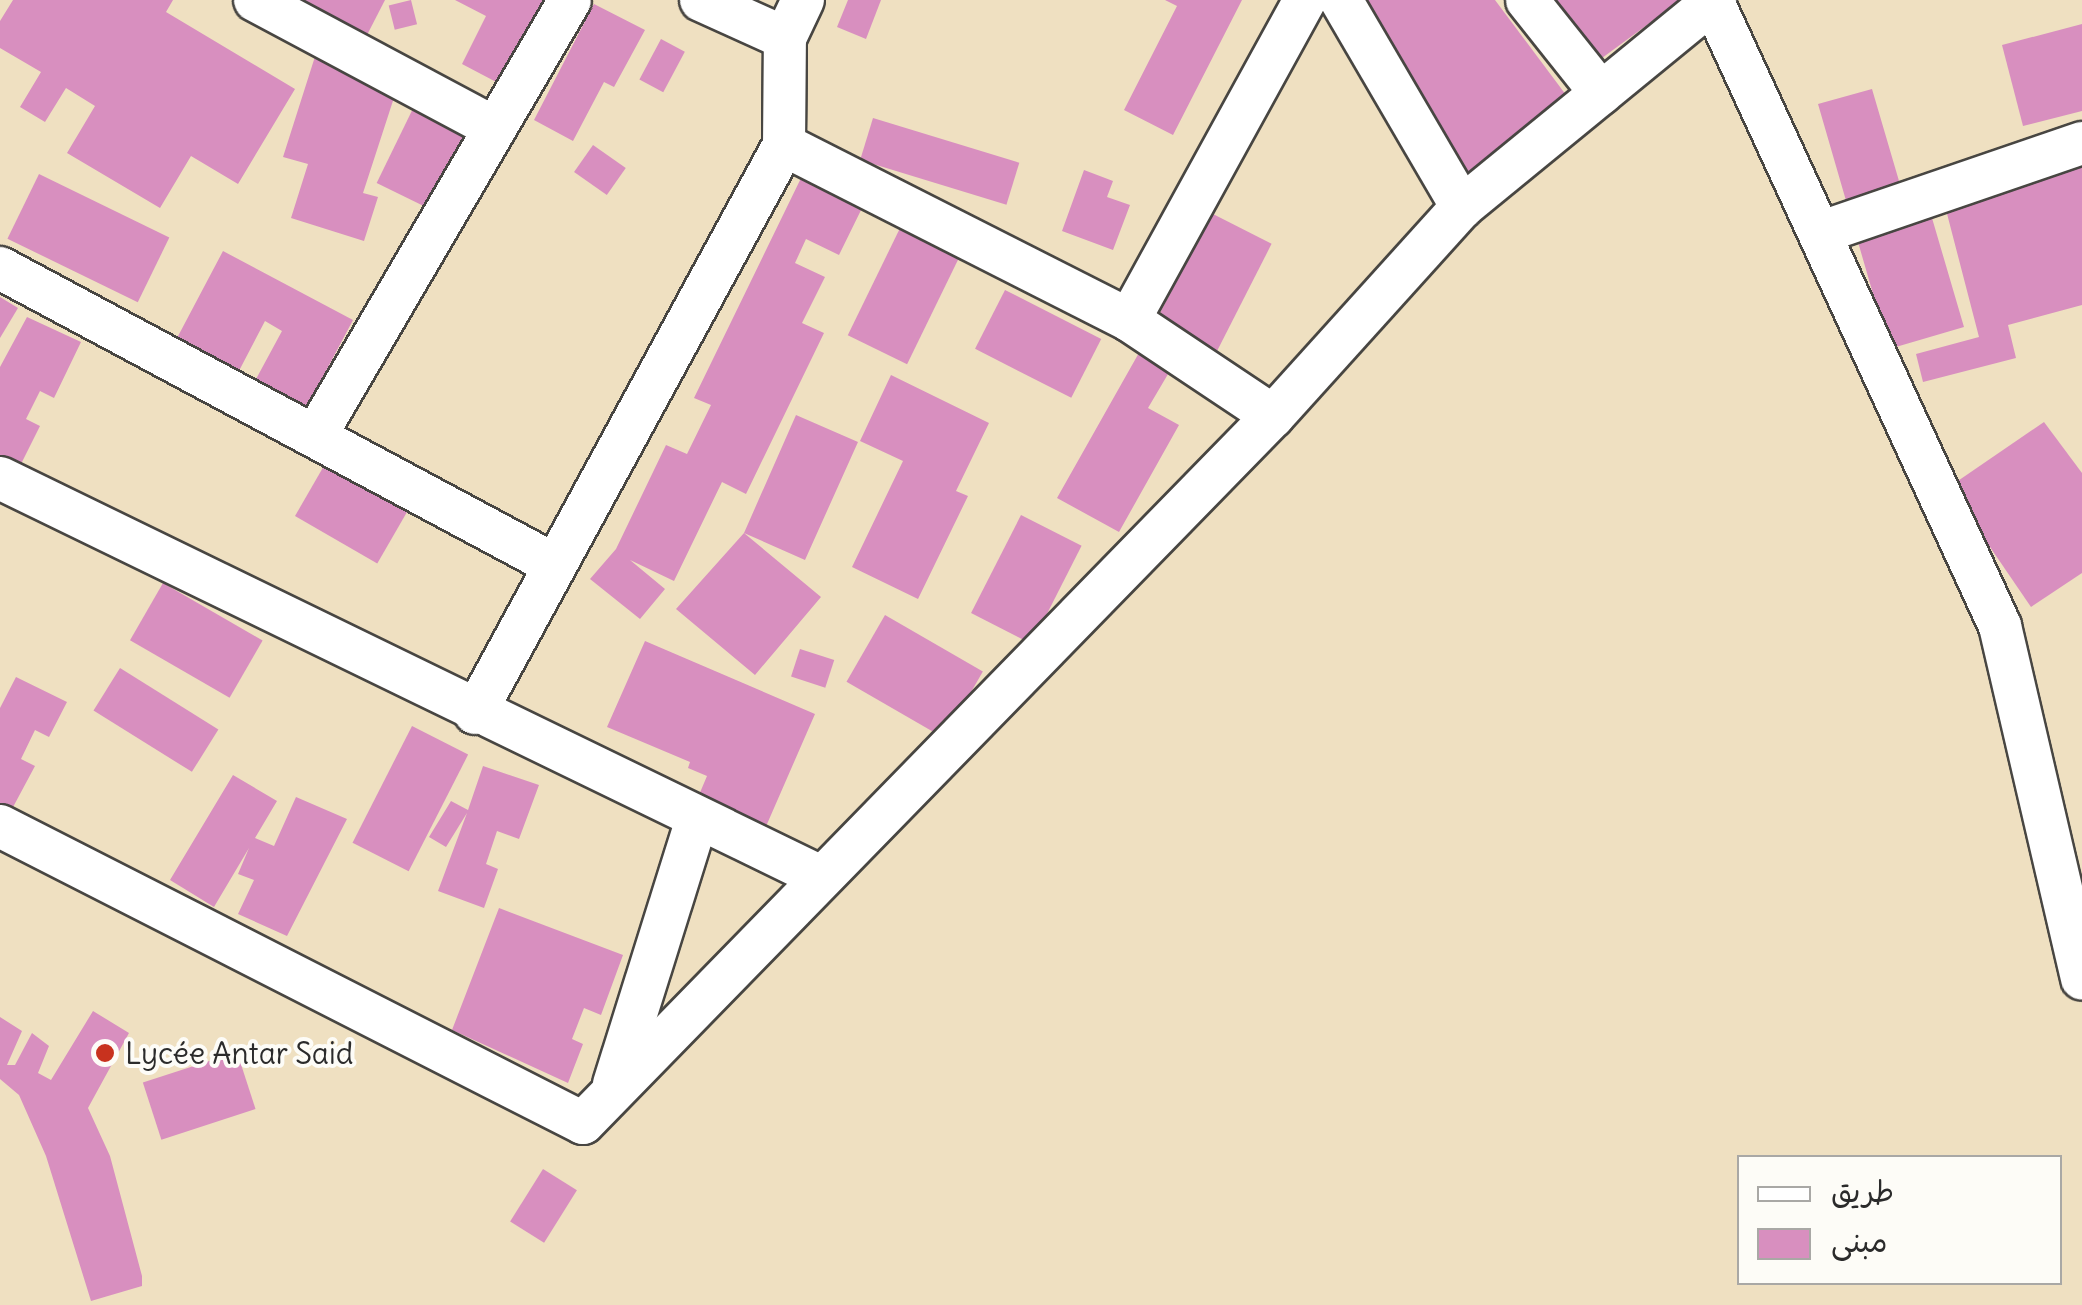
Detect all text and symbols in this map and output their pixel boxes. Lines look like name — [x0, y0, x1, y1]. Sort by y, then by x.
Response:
place label: Lycée Antar Said — [125, 1035, 353, 1071]
marker: Lycée Antar Said — [94, 1042, 116, 1064]
legend — [1737, 1155, 2062, 1285]
text: طريق — [1831, 1172, 1894, 1210]
text: مبنى — [1831, 1222, 1887, 1260]

